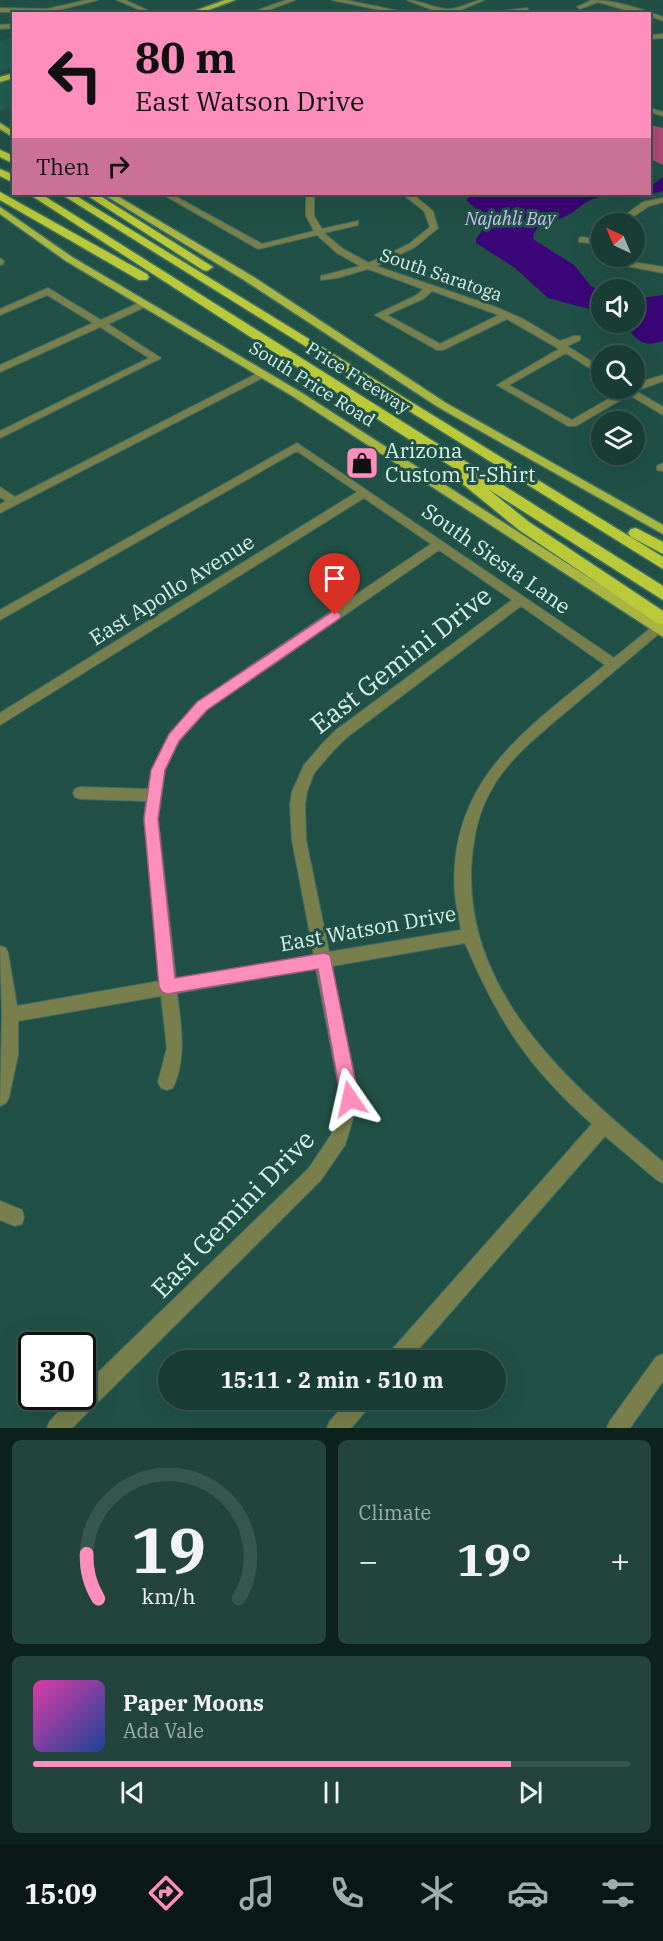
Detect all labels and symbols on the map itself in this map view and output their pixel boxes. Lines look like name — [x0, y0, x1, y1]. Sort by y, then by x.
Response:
water label: Najahli Bay — [464, 207, 557, 230]
north arrow — [591, 213, 645, 267]
street label: South Saratoga — [377, 243, 505, 306]
street label: South Price Road — [245, 336, 380, 432]
street label: Price Freeway — [302, 336, 415, 419]
place label: Arizona Custom T-Shirt — [385, 436, 535, 488]
shop icon: Arizona Custom T-Shirt — [344, 445, 380, 481]
street label: South Siesta Lane — [417, 496, 576, 620]
street label: East Apollo Avenue — [84, 527, 259, 651]
pin — [309, 553, 360, 615]
street label: East Gemini Drive — [303, 578, 498, 741]
street label: East Watson Drive — [278, 899, 458, 957]
position arrow — [318, 1067, 382, 1131]
street label: East Gemini Drive — [143, 1122, 321, 1304]
speed limit sign: 30 — [18, 1332, 96, 1410]

